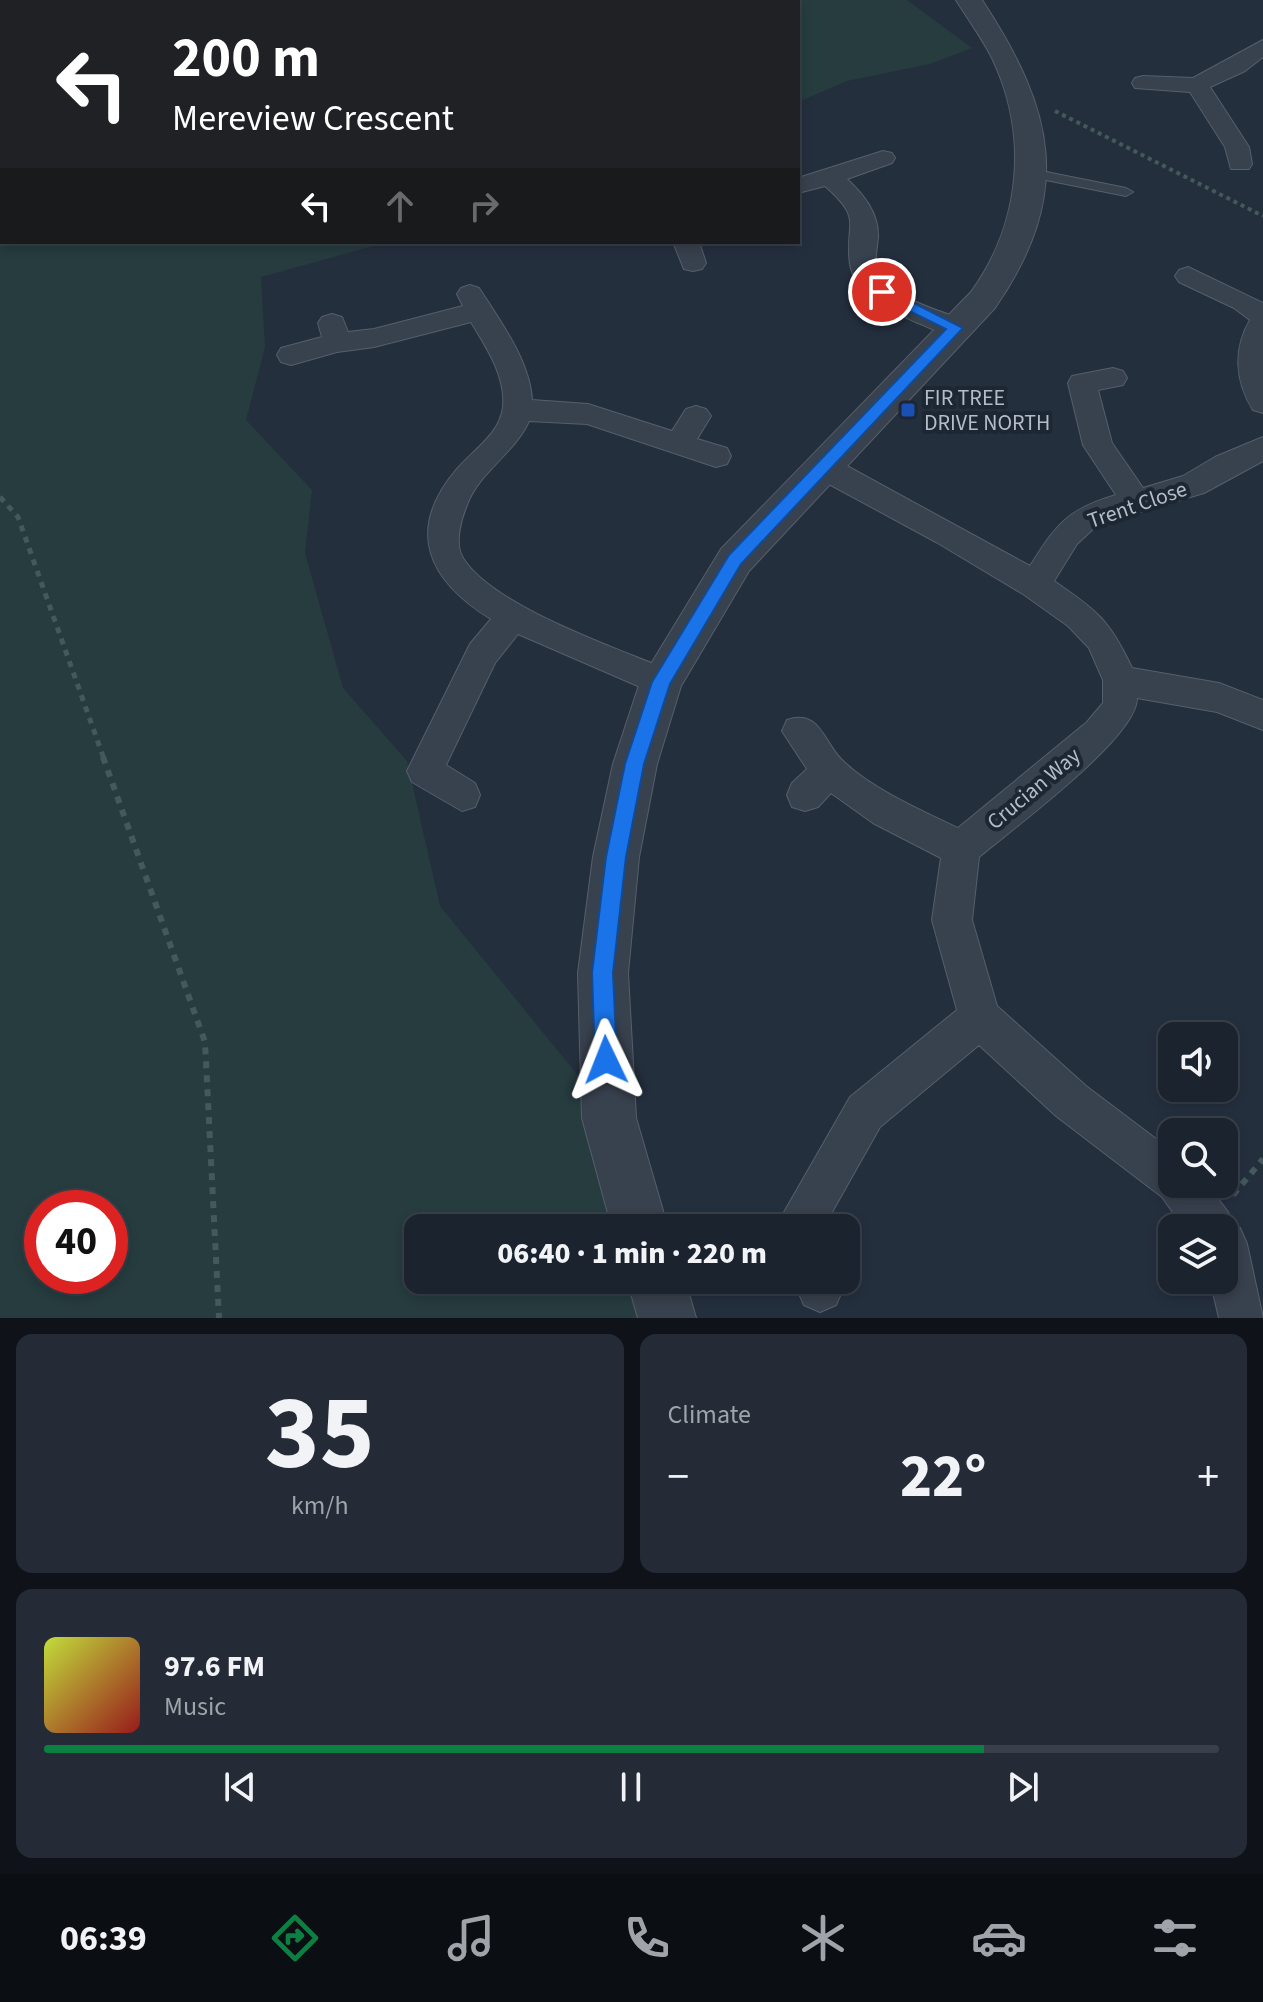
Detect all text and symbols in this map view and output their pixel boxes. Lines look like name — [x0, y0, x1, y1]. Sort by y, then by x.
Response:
text: 200 m — [172, 19, 320, 98]
icon: left — [40, 32, 144, 136]
text: Mereview Crescent — [172, 93, 454, 144]
icon: left — [294, 184, 338, 228]
icon: ahead — [378, 184, 422, 228]
icon: right — [462, 184, 506, 228]
pin — [848, 258, 916, 326]
icon: arrive — [860, 270, 904, 314]
place label: FIR TREE DRIVE NORTH — [924, 382, 1050, 439]
marker: FIR TREE DRIVE NORTH — [899, 401, 917, 419]
street label: Trent Close — [1083, 473, 1191, 537]
street label: Crucian Way — [980, 740, 1088, 837]
position arrow — [564, 1018, 648, 1102]
map controls — [1158, 1022, 1238, 1294]
button: sound — [1158, 1022, 1238, 1102]
button: search — [1158, 1118, 1238, 1198]
speed limit sign: 40 — [24, 1190, 128, 1294]
button: layers — [1158, 1214, 1238, 1294]
text: 06:40 · 1 min · 220 m — [497, 1232, 767, 1275]
text: 35 — [265, 1361, 375, 1509]
text: Climate — [668, 1396, 751, 1433]
text: 22° — [900, 1435, 986, 1520]
text: − — [668, 1446, 689, 1509]
text: + — [1197, 1446, 1219, 1509]
text: km/h — [291, 1487, 349, 1524]
text: 97.6 FM — [164, 1645, 265, 1688]
text: Music — [164, 1688, 226, 1725]
icon: previous — [218, 1765, 262, 1809]
icon: pause — [609, 1765, 653, 1809]
icon: next — [1001, 1765, 1045, 1809]
icon: directions — [267, 1910, 323, 1966]
icon: music — [443, 1910, 499, 1966]
icon: phone — [619, 1910, 675, 1966]
icon: climate — [795, 1910, 851, 1966]
icon: car — [971, 1910, 1027, 1966]
icon: filters — [1147, 1910, 1203, 1966]
text: 06:39 — [60, 1913, 147, 1964]

